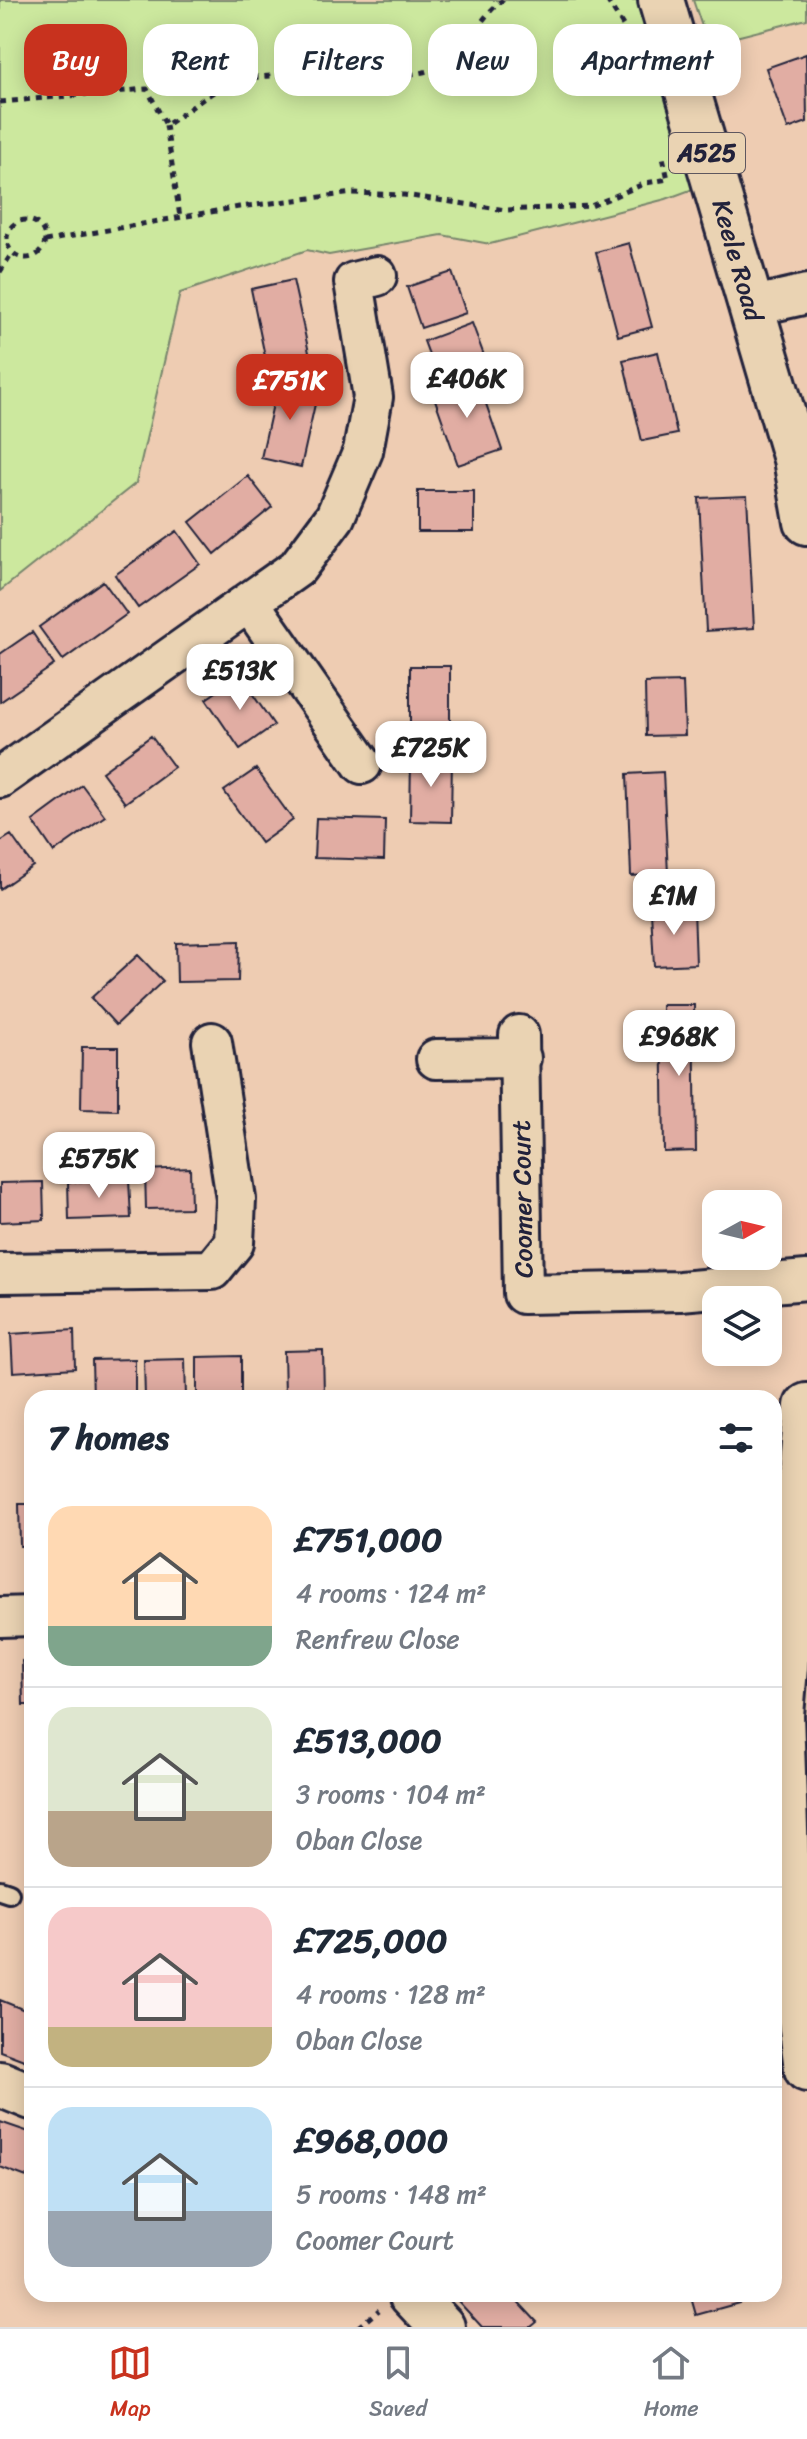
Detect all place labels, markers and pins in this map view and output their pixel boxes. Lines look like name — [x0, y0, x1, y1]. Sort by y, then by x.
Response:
pin: £406K — [411, 352, 523, 420]
pin: £751K — [234, 354, 346, 422]
pin: £513K — [184, 644, 296, 712]
pin: £725K — [375, 721, 487, 789]
pin: £1M — [635, 869, 713, 937]
pin: £968K — [623, 1010, 735, 1078]
pin: £575K — [43, 1132, 155, 1200]

